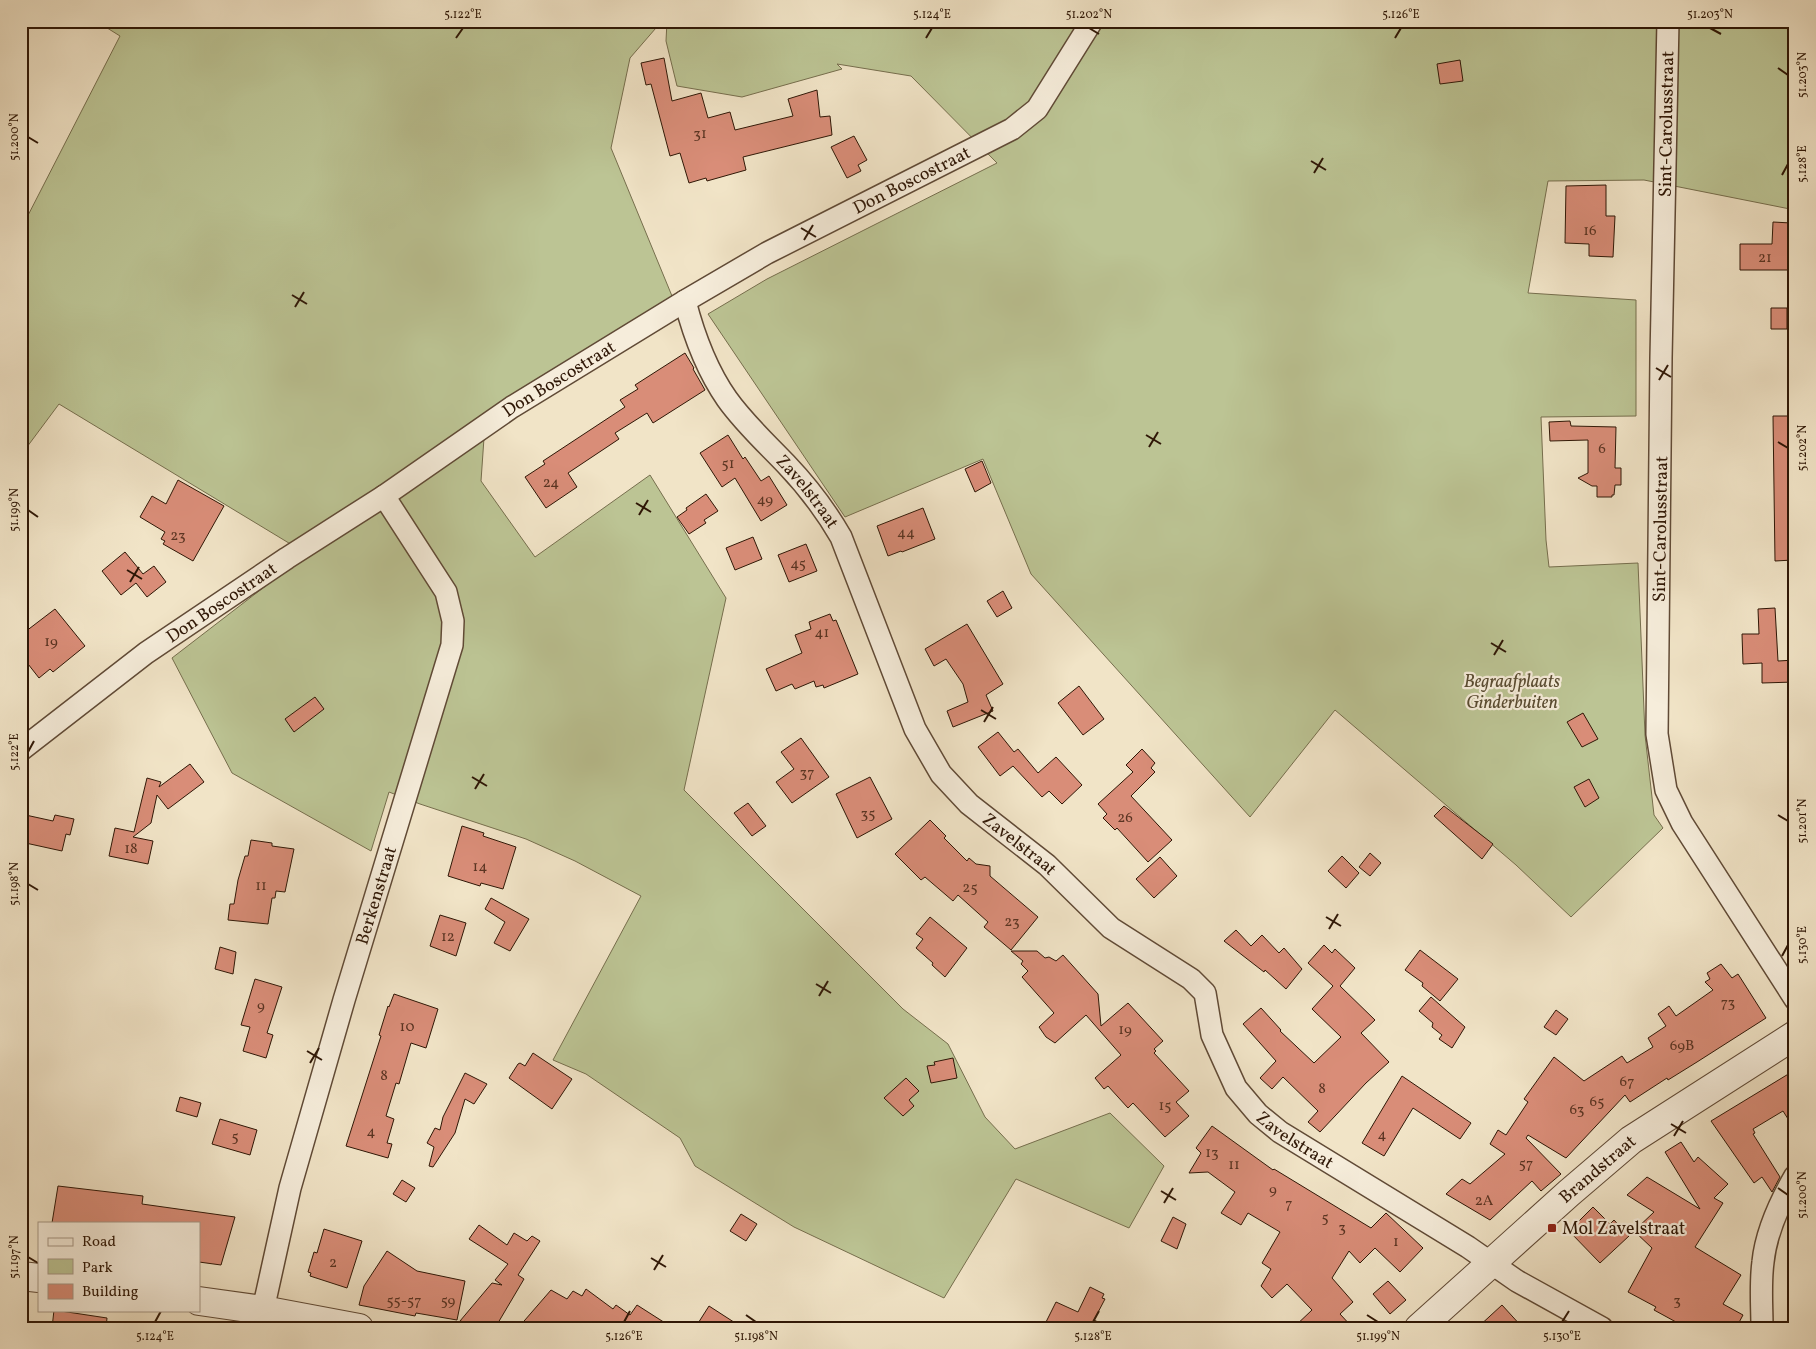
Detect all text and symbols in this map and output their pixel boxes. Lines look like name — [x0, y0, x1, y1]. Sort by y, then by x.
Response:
text: 5.122°E — [444, 7, 482, 23]
text: 5.124°E — [913, 7, 951, 23]
text: 51.202°N — [1066, 7, 1112, 23]
text: 5.126°E — [1382, 7, 1420, 23]
text: 51.203°N — [1687, 7, 1733, 23]
street label: Sint-Carolusstraat — [1654, 51, 1681, 197]
text: 51.203°N — [1795, 52, 1811, 98]
text: 51.200°N — [7, 113, 23, 161]
house number: 31 — [693, 124, 707, 145]
street label: Don Boscostraat — [849, 141, 975, 221]
text: 5.128°E — [1795, 145, 1811, 183]
house number: 16 — [1583, 221, 1597, 242]
house number: 21 — [1758, 248, 1772, 269]
street label: Don Boscostraat — [498, 335, 621, 424]
text: 51.202°N — [1795, 425, 1811, 471]
house number: 6 — [1598, 439, 1606, 460]
street label: Zavelstraat — [769, 450, 844, 534]
house number: 51 — [721, 454, 735, 475]
street label: Sint-Carolusstraat — [1648, 456, 1675, 602]
house number: 24 — [543, 473, 559, 494]
text: 51.199°N — [7, 488, 23, 532]
house number: 49 — [757, 490, 773, 511]
house number: 44 — [897, 523, 915, 544]
house number: 23 — [170, 526, 186, 547]
house number: 45 — [790, 554, 806, 575]
street label: Don Boscostraat — [162, 557, 283, 650]
house number: 41 — [815, 623, 829, 644]
house number: 19 — [44, 632, 58, 653]
park label: Begraafplaats Ginderbuiten — [1464, 670, 1561, 716]
text: 5.122°E — [7, 733, 23, 771]
house number: 37 — [800, 763, 814, 784]
text: 51.201°N — [1795, 798, 1811, 843]
house number: 35 — [861, 804, 875, 825]
street label: Zavelstraat — [976, 808, 1062, 882]
house number: 26 — [1117, 808, 1133, 829]
house number: 18 — [124, 839, 138, 860]
street label: Berkenstraat — [351, 843, 404, 948]
house number: 14 — [473, 857, 487, 878]
text: 51.198°N — [7, 862, 23, 906]
house number: 11 — [255, 876, 267, 897]
house number: 25 — [962, 878, 978, 899]
house number: 23 — [1004, 912, 1020, 933]
text: 5.130°E — [1795, 926, 1811, 964]
house number: 12 — [441, 927, 455, 948]
house number: 73 — [1721, 993, 1735, 1014]
house number: 9 — [257, 996, 265, 1017]
house number: 10 — [400, 1017, 414, 1038]
house number: 19 — [1118, 1020, 1132, 1041]
house number: 69B — [1670, 1036, 1694, 1057]
house number: 8 — [380, 1066, 388, 1087]
house number: 67 — [1620, 1072, 1634, 1093]
house number: 8 — [1318, 1079, 1326, 1100]
house number: 65 — [1590, 1092, 1604, 1113]
house number: 15 — [1158, 1096, 1172, 1117]
house number: 63 — [1569, 1100, 1585, 1121]
street label: Zavelstraat — [1250, 1106, 1338, 1176]
house number: 4 — [367, 1122, 376, 1143]
house number: 4 — [1378, 1125, 1387, 1146]
house number: 5 — [231, 1127, 239, 1148]
street label: Brandstraat — [1554, 1130, 1642, 1210]
house number: 13 — [1205, 1143, 1219, 1164]
house number: 57 — [1519, 1154, 1533, 1175]
house number: 11 — [1228, 1155, 1240, 1176]
text: 51.200°N — [1795, 1171, 1811, 1219]
house number: 9 — [1269, 1180, 1277, 1201]
house number: 2A — [1475, 1191, 1494, 1212]
house number: 7 — [1285, 1194, 1293, 1215]
house number: 5 — [1321, 1208, 1329, 1229]
place label: Mol Zavelstraat — [1562, 1217, 1685, 1242]
house number: 3 — [1338, 1218, 1346, 1239]
legend — [38, 1222, 200, 1312]
marker: Mol Zavelstraat — [1546, 1222, 1558, 1234]
text: Road — [82, 1232, 116, 1253]
house number: 1 — [1393, 1232, 1399, 1253]
text: 51.197°N — [7, 1235, 23, 1279]
house number: 2 — [329, 1253, 337, 1274]
text: Park — [82, 1258, 113, 1279]
text: Building — [82, 1282, 139, 1303]
house number: 55-57 — [386, 1291, 422, 1312]
house number: 59 — [441, 1291, 456, 1312]
house number: 3 — [1673, 1291, 1681, 1312]
text: 5.124°E — [136, 1329, 174, 1345]
text: 5.126°E — [605, 1329, 643, 1345]
text: 51.198°N — [734, 1329, 778, 1345]
text: 5.128°E — [1074, 1329, 1112, 1345]
text: 51.199°N — [1356, 1329, 1400, 1345]
text: 5.130°E — [1543, 1329, 1581, 1345]

